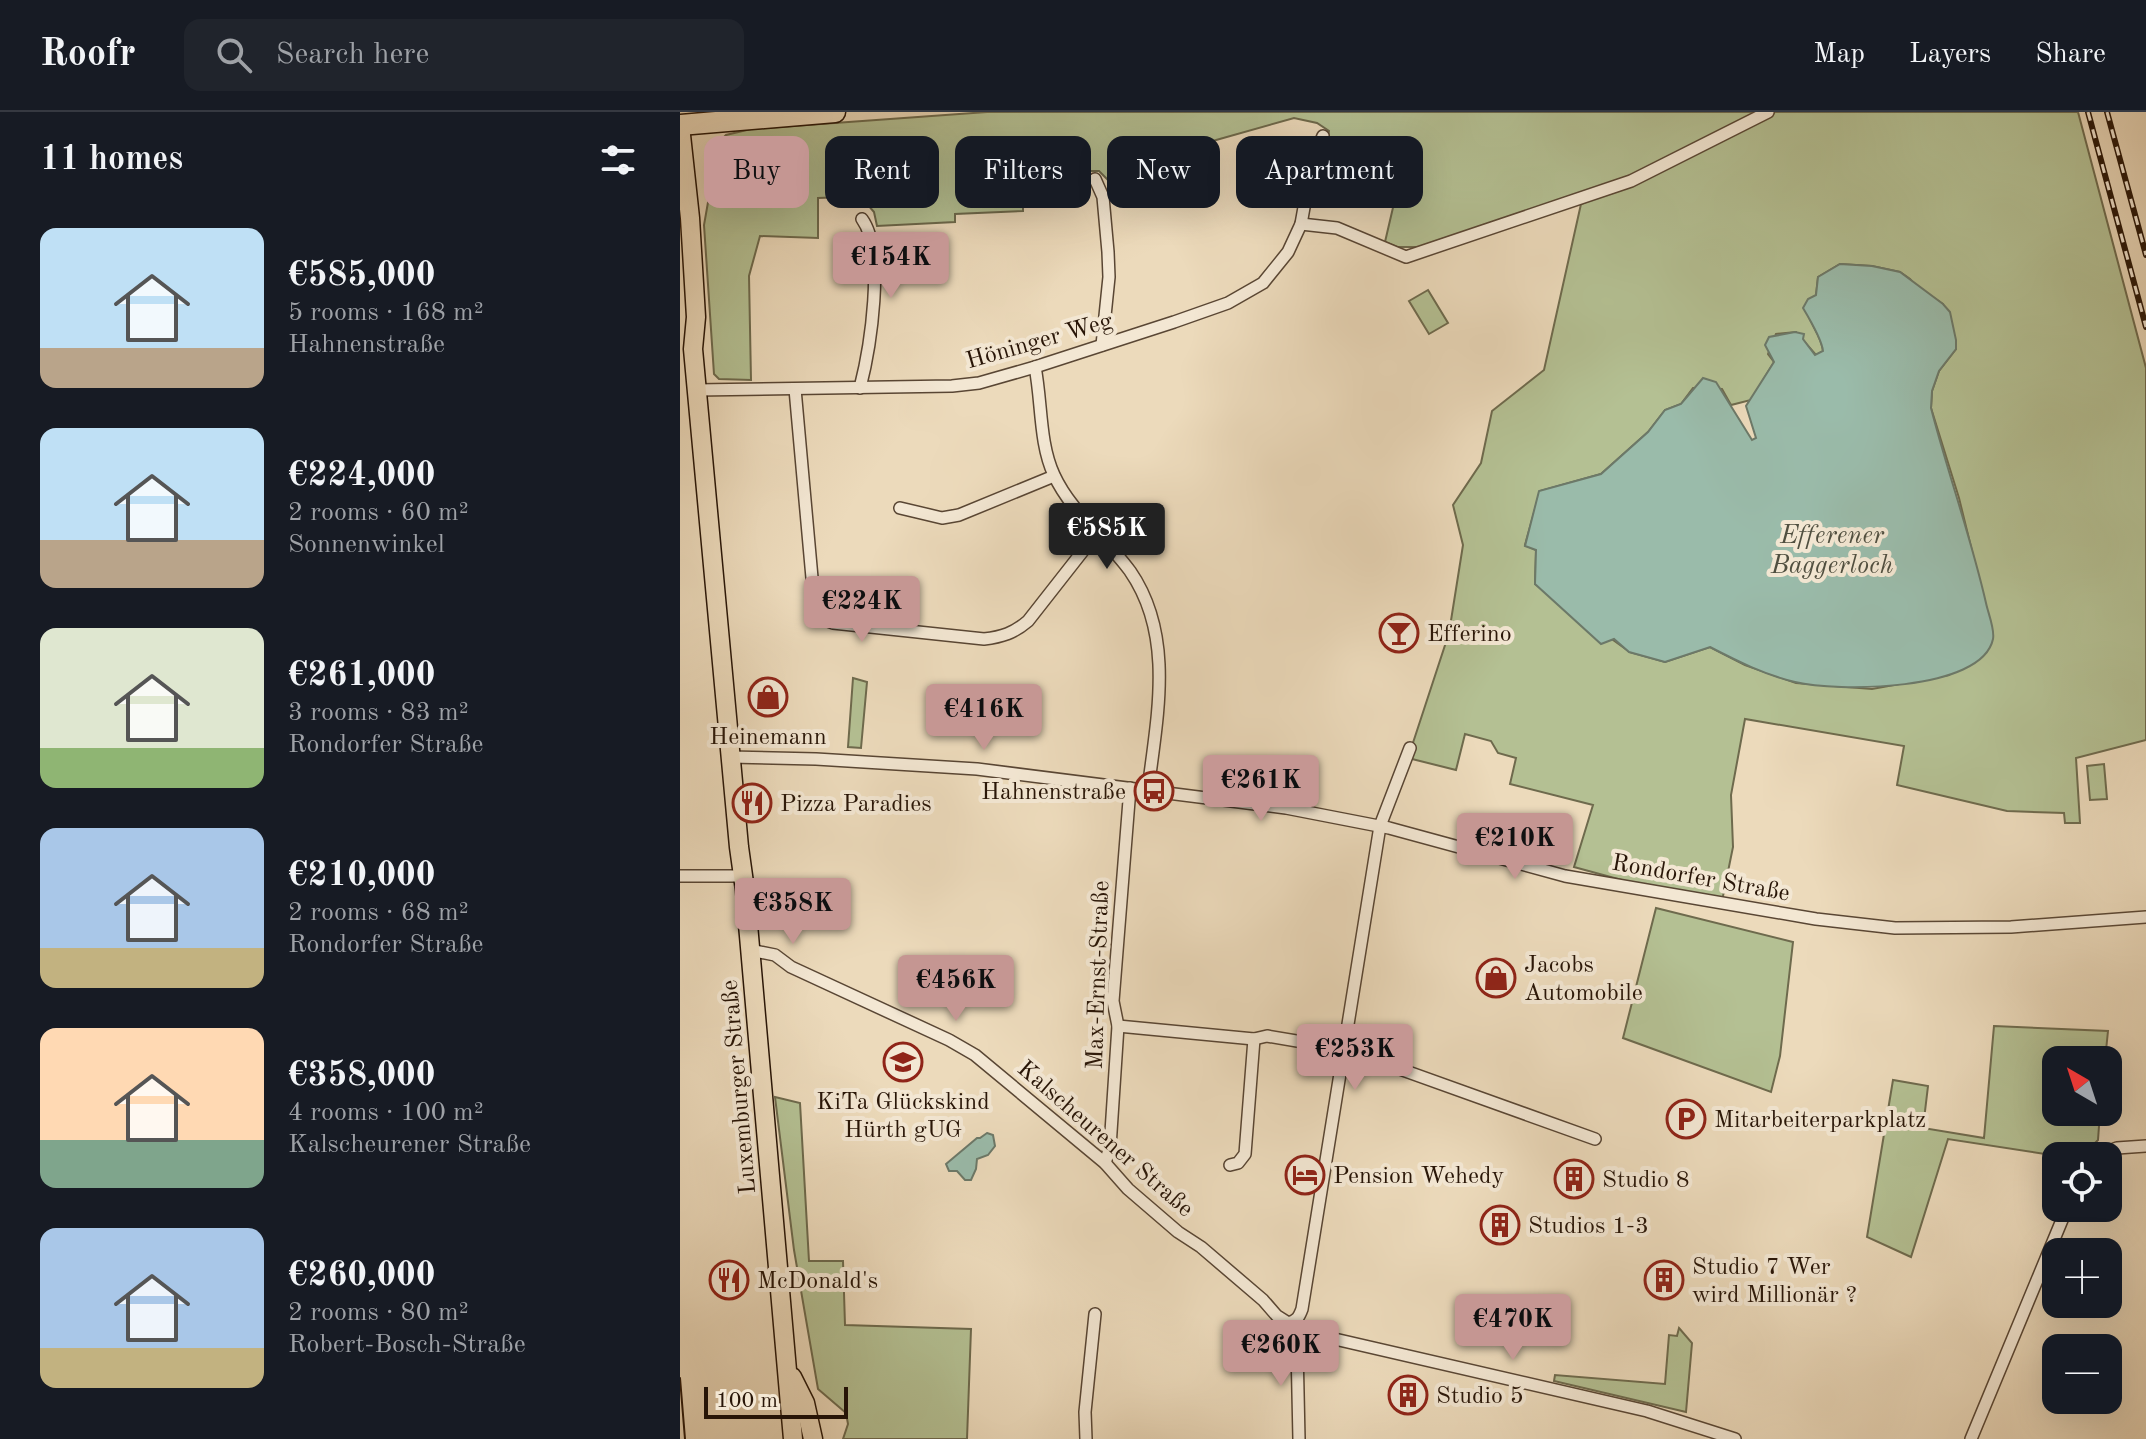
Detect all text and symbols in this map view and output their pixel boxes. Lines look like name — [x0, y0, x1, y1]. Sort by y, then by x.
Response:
search box — [184, 19, 744, 91]
icon: search — [212, 33, 256, 77]
text: Roofr — [40, 36, 136, 74]
text: Search here — [276, 40, 429, 70]
text: Map — [1813, 41, 1865, 69]
text: Layers — [1909, 41, 1991, 69]
text: Share — [2035, 41, 2106, 69]
chip: Buy — [704, 136, 809, 208]
chip: Rent — [825, 136, 939, 208]
chip: Filters — [955, 136, 1091, 208]
chip: New — [1107, 136, 1220, 208]
chip: Apartment — [1236, 136, 1423, 208]
icon: filters — [596, 138, 640, 182]
text: 11 homes — [40, 143, 183, 177]
pin: €154K — [835, 232, 947, 300]
text: €154K — [851, 245, 931, 271]
text: €585,000 — [288, 259, 436, 293]
icon: home — [104, 260, 200, 356]
text: 5 rooms · 168 m² — [288, 300, 484, 326]
street label: Höninger Weg — [964, 310, 1116, 374]
text: Hahnenstraße — [288, 332, 445, 358]
text: €224,000 — [288, 459, 436, 493]
icon: home — [104, 460, 200, 556]
text: 2 rooms · 60 m² — [288, 500, 469, 526]
pin: €585K — [1051, 503, 1163, 571]
text: €585K — [1067, 516, 1147, 542]
water label: Efferener Baggerloch — [1770, 523, 1893, 579]
text: Sonnenwinkel — [288, 532, 445, 558]
pin: €224K — [806, 576, 918, 644]
text: €224K — [822, 589, 902, 615]
bar icon: Efferino — [1378, 612, 1420, 654]
place label: Efferino — [1427, 623, 1512, 647]
text: €261,000 — [288, 659, 436, 693]
icon: home — [104, 660, 200, 756]
shop icon: Heinemann — [747, 676, 789, 718]
pin: €416K — [928, 684, 1040, 752]
text: €416K — [944, 697, 1024, 723]
text: 3 rooms · 83 m² — [288, 700, 469, 726]
place label: Heinemann — [709, 726, 827, 750]
text: Rondorfer Straße — [288, 732, 484, 758]
pin: €261K — [1205, 755, 1317, 823]
text: €261K — [1221, 768, 1301, 794]
bus stop icon: Hahnenstraße — [1133, 770, 1175, 812]
place label: Hahnenstraße — [981, 781, 1126, 805]
restaurant icon: Pizza Paradies — [731, 782, 773, 824]
place label: Pizza Paradies — [780, 793, 932, 817]
pin: €210K — [1459, 813, 1571, 881]
text: €210K — [1475, 826, 1555, 852]
street label: Rondorfer Straße — [1610, 851, 1792, 906]
text: €210,000 — [288, 859, 436, 893]
icon: home — [104, 860, 200, 956]
pin: €358K — [737, 878, 849, 946]
street label: Max-Ernst-Straße — [1084, 880, 1114, 1070]
text: €358K — [753, 891, 833, 917]
text: 2 rooms · 68 m² — [288, 900, 469, 926]
text: Rondorfer Straße — [288, 932, 484, 958]
place label: Jacobs Automobile — [1524, 954, 1643, 1006]
pin: €456K — [900, 955, 1012, 1023]
shop icon: Jacobs Automobile — [1475, 957, 1517, 999]
text: €456K — [916, 968, 996, 994]
street label: Luxemburger Straße — [719, 979, 761, 1195]
pin: €253K — [1299, 1024, 1411, 1092]
text: €253K — [1315, 1037, 1395, 1063]
school or university icon: KiTa Glückskind Hürth gUG — [882, 1041, 924, 1083]
north arrow — [2042, 1046, 2122, 1126]
map controls — [2042, 1046, 2122, 1414]
street label: Kalscheurener Straße — [1012, 1057, 1197, 1222]
text: €358,000 — [288, 1059, 436, 1093]
icon: home — [104, 1060, 200, 1156]
place label: KiTa Glückskind Hürth gUG — [816, 1091, 990, 1143]
parking icon: Mitarbeiterparkplatz — [1665, 1098, 1707, 1140]
text: 4 rooms · 100 m² — [288, 1100, 484, 1126]
place label: Mitarbeiterparkplatz — [1714, 1109, 1926, 1133]
text: Kalscheurener Straße — [288, 1132, 531, 1158]
button: locate — [2042, 1142, 2122, 1222]
hotel icon: Pension Wehedy — [1284, 1154, 1326, 1196]
building icon: Studio 8 — [1553, 1158, 1595, 1200]
place label: Pension Wehedy — [1333, 1165, 1505, 1189]
place label: Studio 8 — [1602, 1169, 1690, 1193]
building icon: Studios 1-3 — [1479, 1204, 1521, 1246]
place label: Studios 1-3 — [1528, 1215, 1649, 1239]
button: + — [2042, 1238, 2122, 1318]
place label: Studio 7 Wer wird Millionär ? — [1692, 1256, 1857, 1308]
text: €260,000 — [288, 1259, 436, 1293]
restaurant icon: McDonald's — [708, 1259, 750, 1301]
building icon: Studio 7 Wer wird Millionär ? — [1643, 1259, 1685, 1301]
icon: home — [104, 1260, 200, 1356]
place label: McDonald's — [757, 1270, 878, 1294]
pin: €470K — [1457, 1294, 1569, 1362]
text: 2 rooms · 80 m² — [288, 1300, 469, 1326]
text: €470K — [1473, 1307, 1553, 1333]
pin: €260K — [1225, 1320, 1337, 1388]
text: Robert-Bosch-Straße — [288, 1332, 526, 1358]
text: €260K — [1241, 1333, 1321, 1359]
button: − — [2042, 1334, 2122, 1414]
building icon: Studio 5 — [1387, 1374, 1429, 1416]
scale bar — [704, 1383, 848, 1419]
place label: Studio 5 — [1436, 1385, 1524, 1409]
text: 100 m — [716, 1390, 778, 1412]

